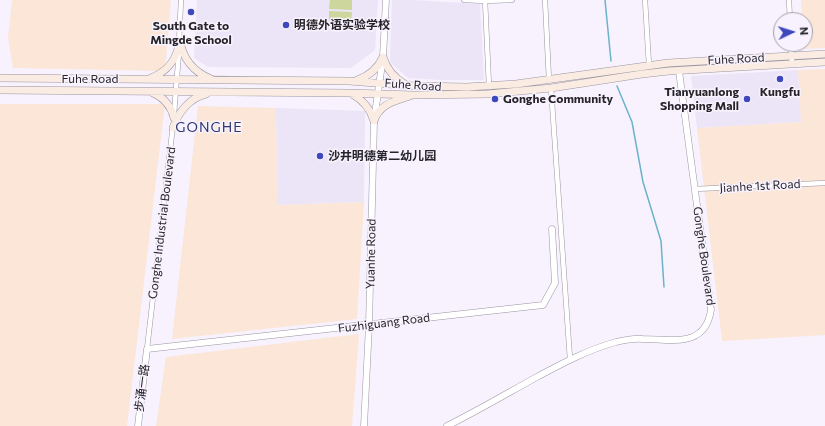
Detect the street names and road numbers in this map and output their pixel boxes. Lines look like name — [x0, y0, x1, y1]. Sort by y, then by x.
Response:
street label: Fuhe Road — [707, 50, 765, 68]
street label: Fuhe Road — [62, 72, 118, 86]
street label: Fuhe Road — [384, 76, 442, 94]
street label: Gonghe Industrial Boulevard — [146, 146, 178, 300]
street label: Jianhe 1st Road — [719, 177, 801, 195]
street label: Gonghe Boulevard — [690, 206, 718, 306]
street label: Yuanhe Road — [363, 219, 379, 289]
street label: Fuzhiguang Road — [337, 310, 431, 336]
street label: 步涌一路 — [132, 363, 152, 413]

